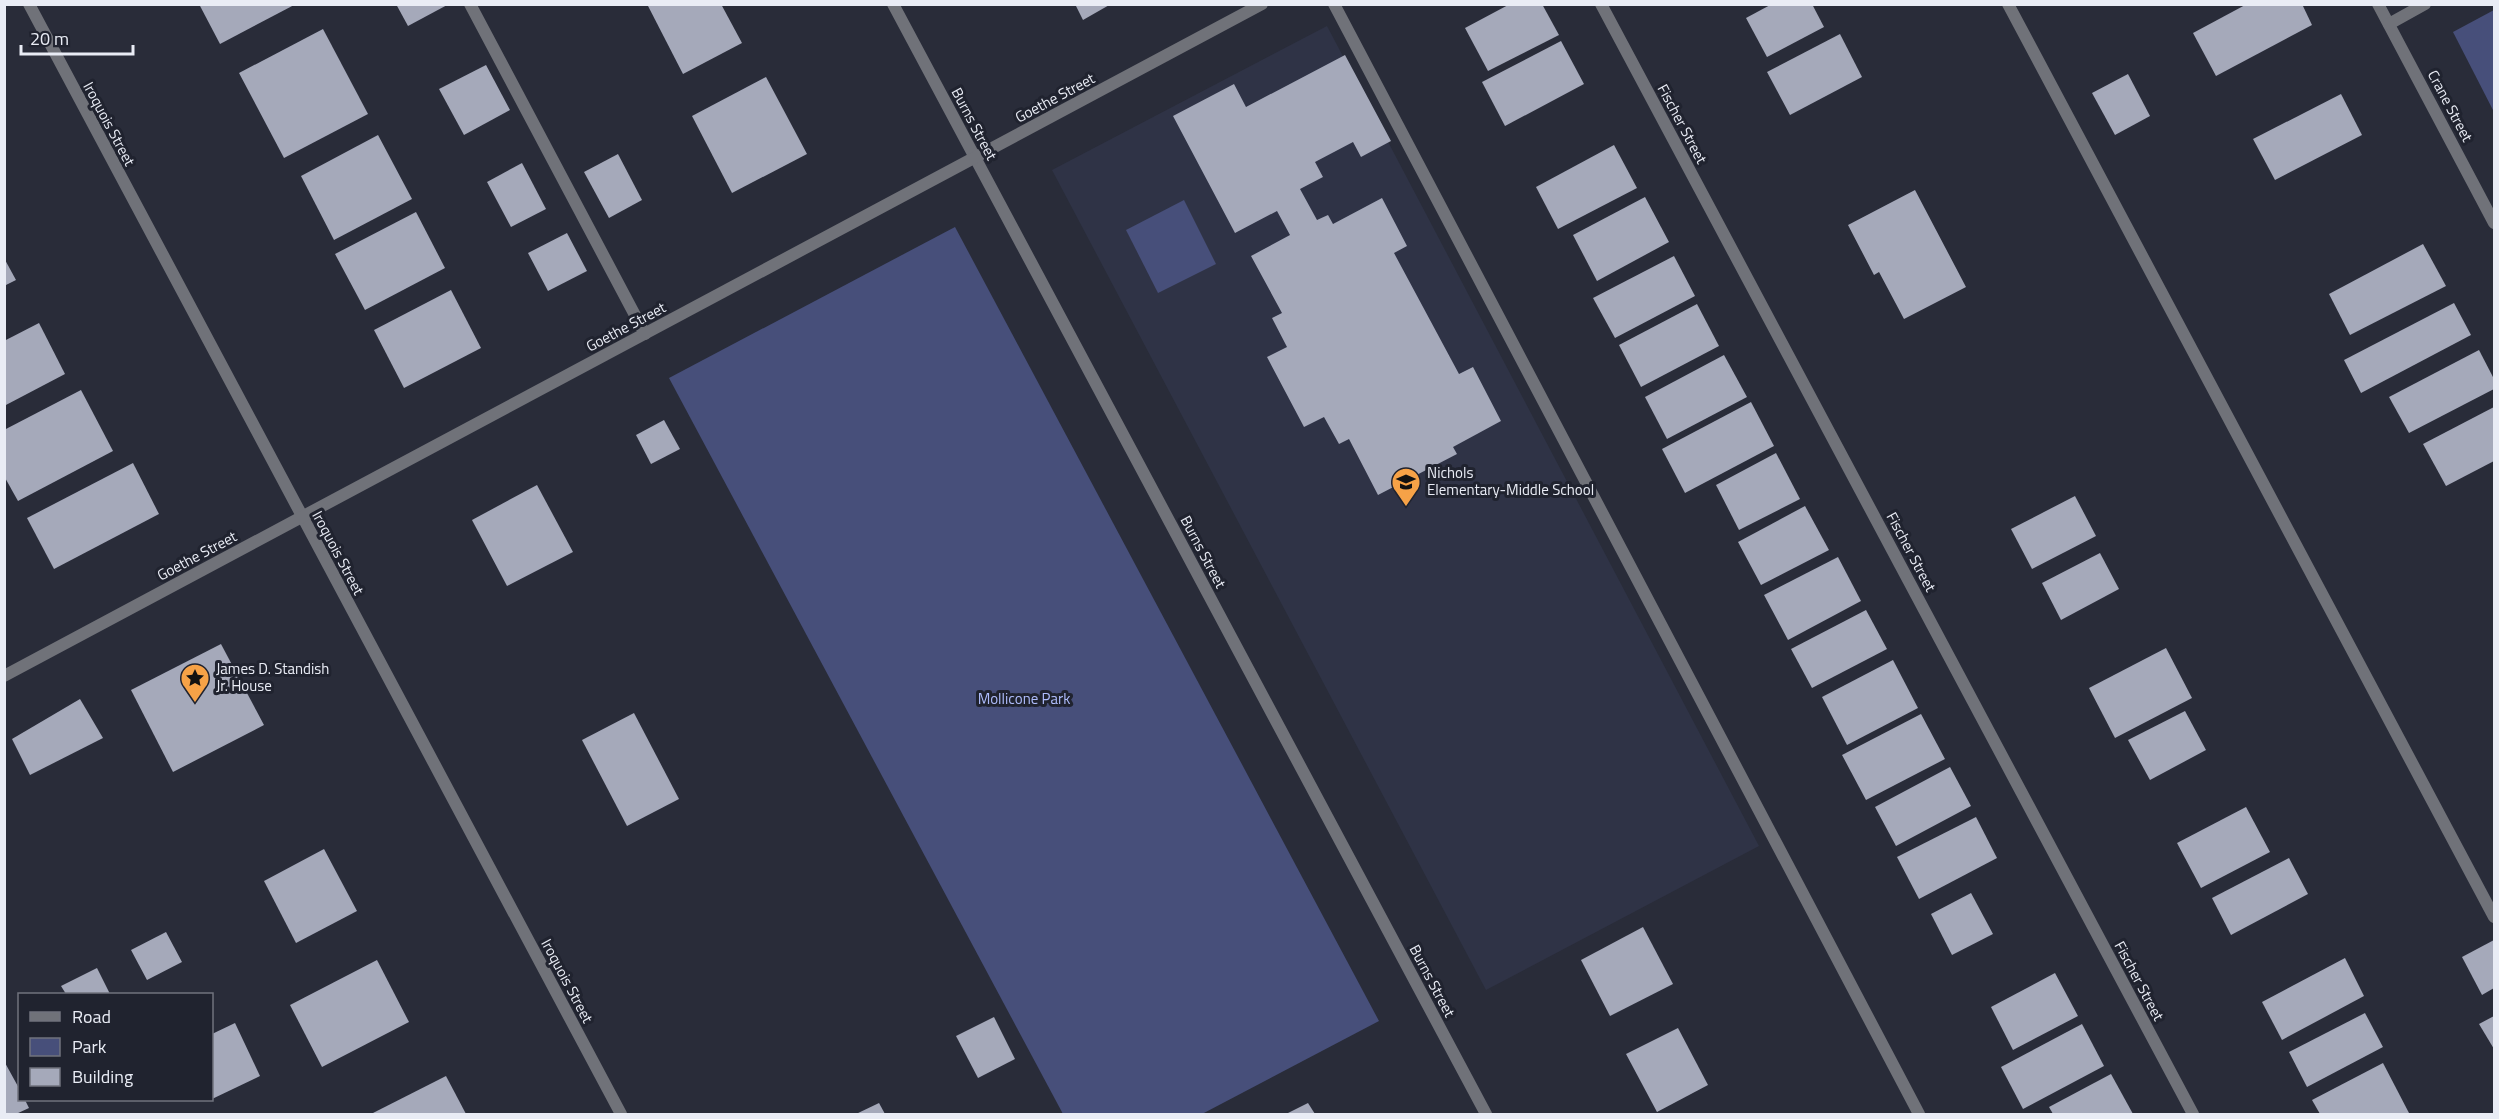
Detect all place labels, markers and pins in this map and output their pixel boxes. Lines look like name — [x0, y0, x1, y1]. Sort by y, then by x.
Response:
place label: Nichols Elementary-Middle School — [1427, 461, 1594, 501]
school or university icon: Nichols Elementary-Middle School — [1390, 466, 1422, 508]
place label: James D. Standish Jr. House — [216, 657, 329, 697]
place icon: James D. Standish Jr. House — [179, 662, 211, 704]

